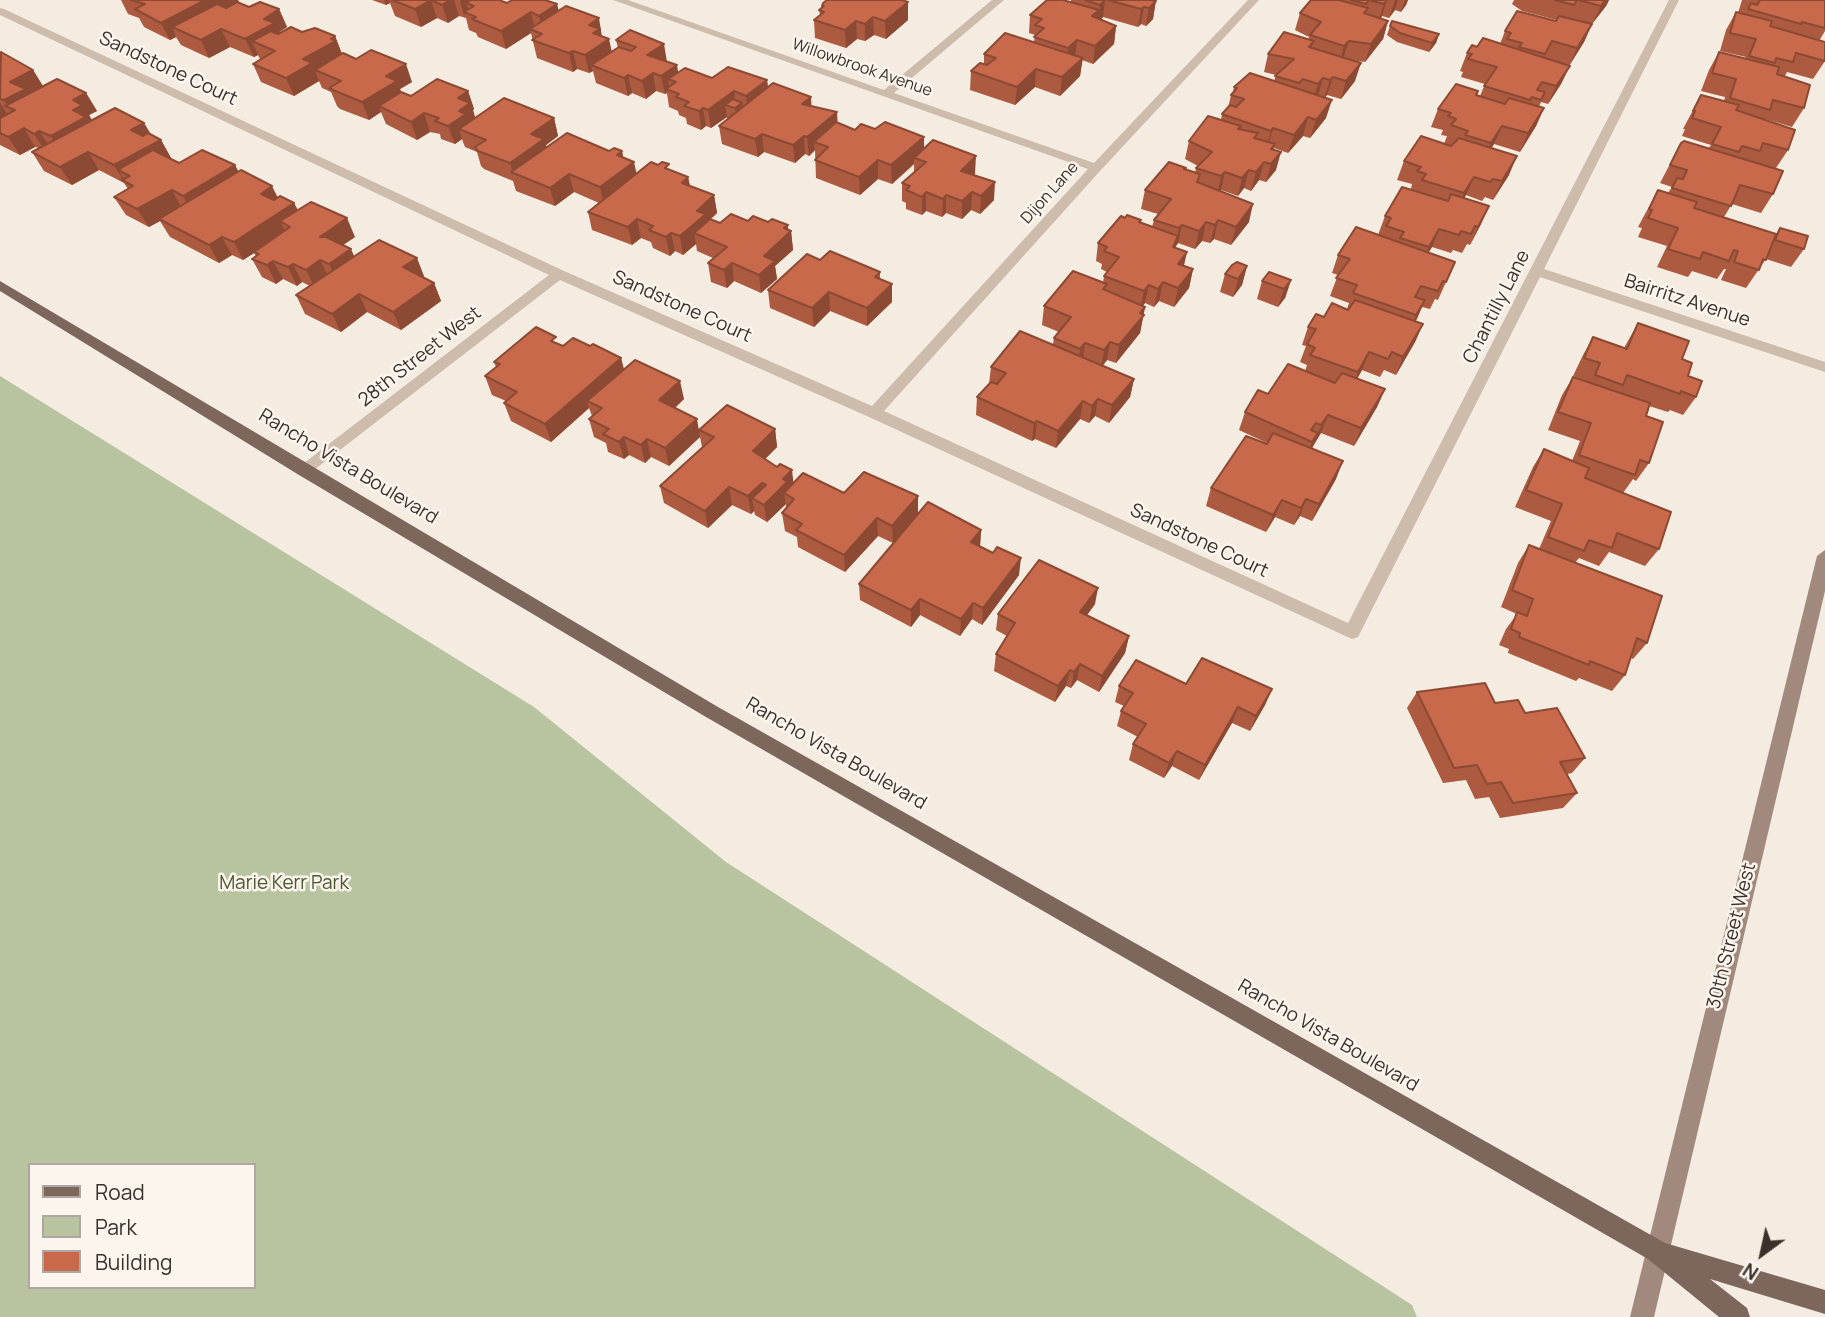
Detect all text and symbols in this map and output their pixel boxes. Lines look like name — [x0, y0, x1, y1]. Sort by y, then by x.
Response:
street label: Sandstone Court — [95, 27, 241, 111]
street label: Willowbrook Avenue — [789, 35, 935, 101]
street label: Dijon Lane — [1017, 158, 1083, 228]
street label: Chantilly Lane — [1459, 247, 1535, 367]
street label: Sandstone Court — [609, 266, 755, 348]
street label: Bairritz Avenue — [1621, 270, 1753, 332]
street label: 28th Street West — [354, 302, 486, 412]
street label: Rancho Vista Boulevard — [254, 404, 442, 530]
street label: Sandstone Court — [1126, 499, 1272, 583]
street label: Rancho Vista Boulevard — [742, 693, 930, 815]
street label: 30th Street West — [1703, 861, 1761, 1011]
park label: Marie Kerr Park — [219, 873, 349, 895]
street label: Rancho Vista Boulevard — [1234, 975, 1422, 1097]
legend — [28, 1163, 256, 1289]
text: Road — [95, 1178, 145, 1206]
text: Park — [95, 1213, 137, 1241]
north arrow — [1727, 1219, 1797, 1289]
text: Building — [95, 1248, 172, 1276]
text: N — [1738, 1257, 1763, 1286]

